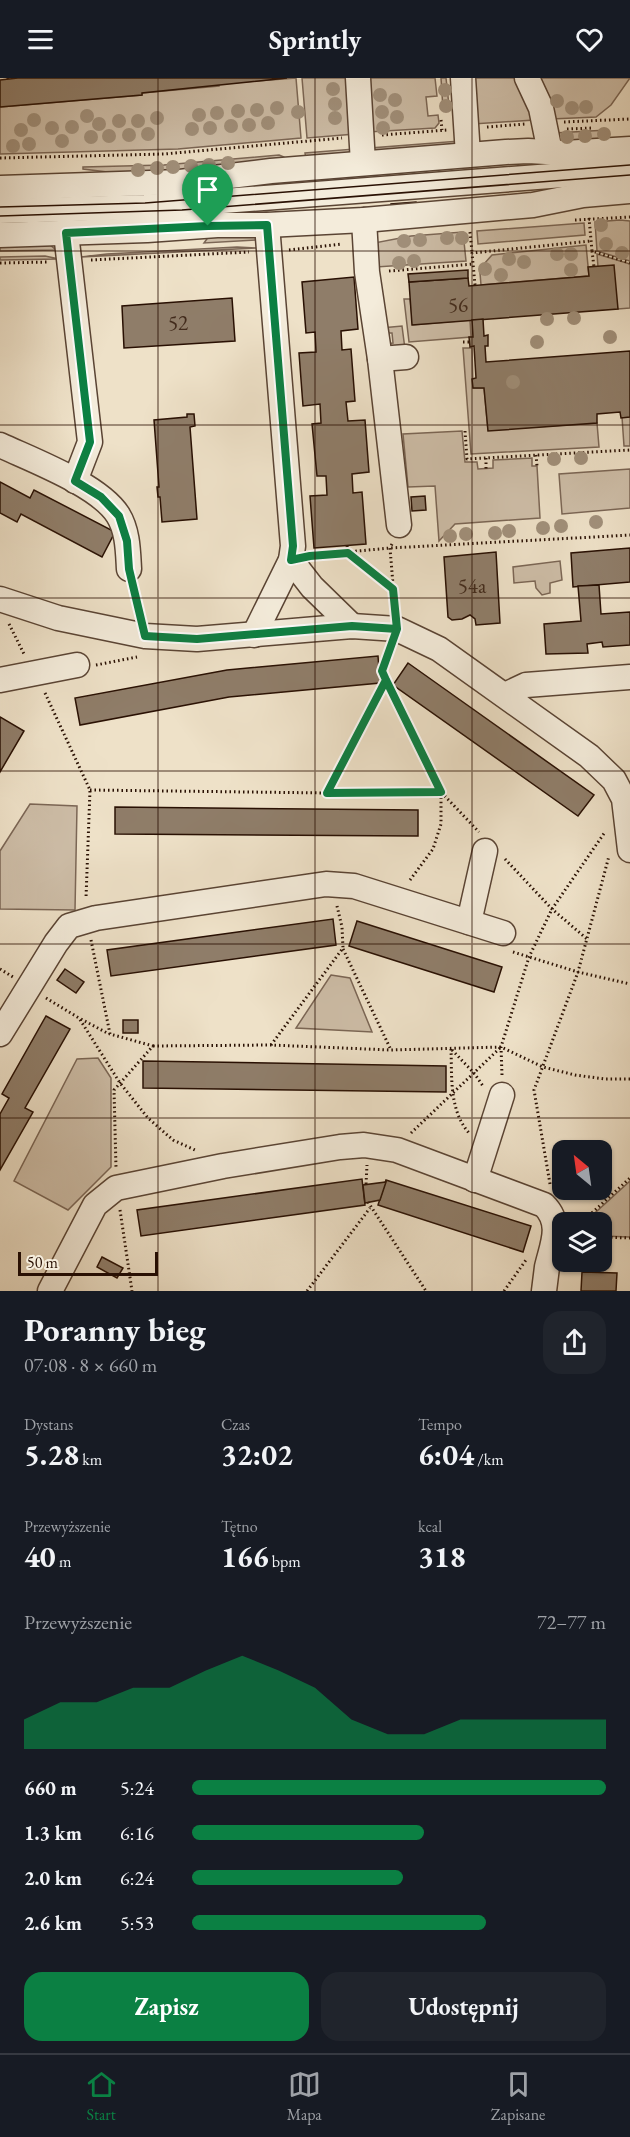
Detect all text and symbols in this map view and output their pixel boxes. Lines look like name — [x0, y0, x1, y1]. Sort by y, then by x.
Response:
text: Sprintly — [269, 22, 361, 57]
icon: menu — [24, 23, 57, 56]
icon: heart — [573, 23, 606, 56]
pin — [182, 164, 233, 226]
icon: arrive — [191, 173, 224, 206]
house number: 56 — [448, 291, 468, 318]
house number: 52 — [168, 309, 188, 336]
house number: 54a — [458, 572, 487, 599]
north arrow — [552, 1140, 612, 1200]
map controls — [552, 1140, 612, 1272]
button: layers — [552, 1212, 612, 1272]
scale bar — [18, 1249, 158, 1276]
text: 50 m — [27, 1252, 58, 1273]
text: Poranny bieg — [24, 1308, 206, 1351]
button: share — [543, 1311, 606, 1374]
text: 07:08 · 8 × 660 m — [24, 1352, 157, 1378]
text: Dystans — [24, 1414, 73, 1435]
text: Czas — [221, 1414, 250, 1435]
text: Tempo — [418, 1414, 462, 1435]
text: 5.28 — [24, 1435, 79, 1474]
text: 32:02 — [221, 1435, 293, 1474]
text: 6:04 — [418, 1435, 474, 1474]
text: km — [79, 1449, 102, 1470]
text: /km — [474, 1449, 504, 1470]
text: Przewyższenie — [24, 1516, 111, 1537]
text: Tętno — [221, 1516, 258, 1537]
text: kcal — [418, 1516, 442, 1537]
text: 40 — [24, 1537, 56, 1576]
text: 166 — [221, 1537, 269, 1576]
text: 318 — [418, 1537, 466, 1576]
text: m — [56, 1551, 71, 1572]
text: bpm — [269, 1551, 301, 1572]
text: Przewyższenie — [24, 1609, 132, 1635]
text: 72–77 m — [537, 1609, 606, 1635]
text: 660 m — [24, 1775, 77, 1801]
text: 5:24 — [120, 1775, 154, 1801]
text: 1.3 km — [24, 1820, 82, 1846]
text: 6:16 — [120, 1820, 154, 1846]
text: 2.0 km — [24, 1865, 82, 1891]
text: 6:24 — [120, 1865, 154, 1891]
text: 2.6 km — [24, 1910, 82, 1936]
text: 5:53 — [120, 1910, 154, 1936]
button: Zapisz — [24, 1972, 309, 2041]
button: Udostępnij — [321, 1972, 606, 2041]
tab: Start — [85, 2068, 118, 2125]
tab: Mapa — [287, 2068, 322, 2125]
tab: Zapisane — [491, 2068, 545, 2125]

